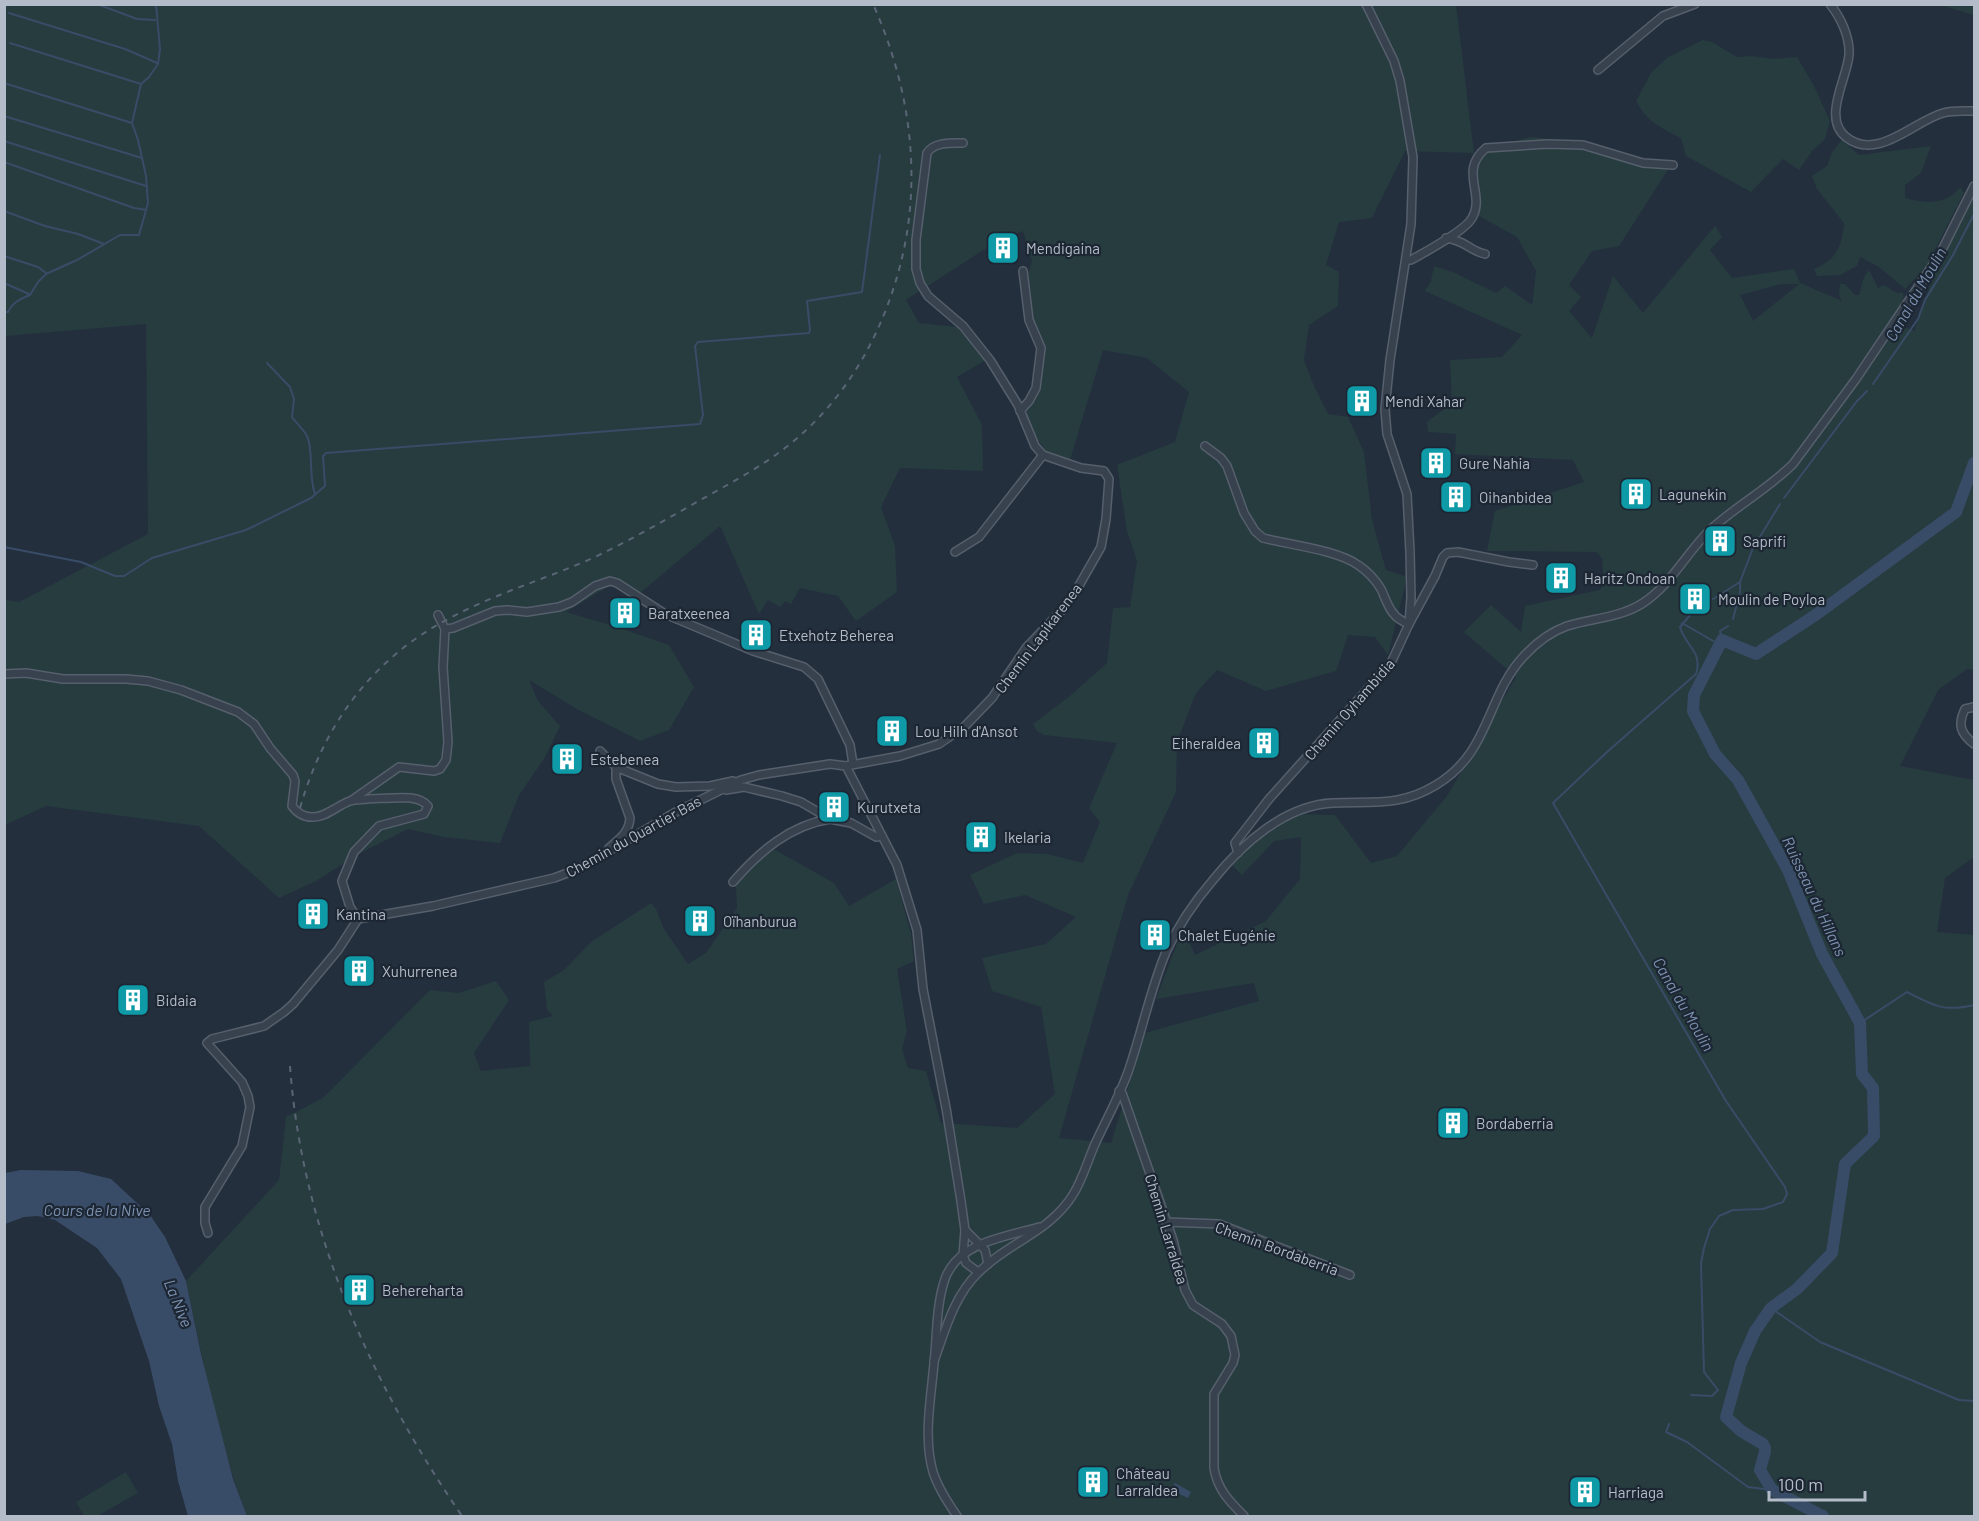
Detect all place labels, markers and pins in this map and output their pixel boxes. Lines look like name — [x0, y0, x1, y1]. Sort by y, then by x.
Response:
building icon: Mendigaina — [985, 230, 1021, 266]
place label: Mendigaina — [1026, 239, 1100, 257]
building icon: Mendi Xahar — [1344, 383, 1380, 419]
place label: Mendi Xahar — [1385, 392, 1465, 410]
building icon: Gure Nahia — [1418, 445, 1454, 481]
place label: Gure Nahia — [1459, 454, 1530, 472]
building icon: Lagunekin — [1618, 476, 1654, 512]
building icon: Oihanbidea — [1438, 479, 1474, 515]
place label: Lagunekin — [1659, 485, 1727, 503]
place label: Oihanbidea — [1479, 488, 1552, 506]
building icon: Saprifi — [1702, 523, 1738, 559]
place label: Saprifi — [1743, 532, 1786, 550]
building icon: Haritz Ondoan — [1543, 560, 1579, 596]
place label: Haritz Ondoan — [1584, 569, 1675, 587]
building icon: Moulin de Poyloa — [1677, 581, 1713, 617]
place label: Moulin de Poyloa — [1718, 590, 1825, 608]
building icon: Baratxeenea — [607, 595, 643, 631]
place label: Baratxeenea — [648, 604, 730, 622]
building icon: Etxehotz Beherea — [738, 617, 774, 653]
place label: Etxehotz Beherea — [779, 626, 894, 644]
building icon: Lou Hilh d'Ansot — [874, 713, 910, 749]
place label: Lou Hilh d'Ansot — [915, 722, 1018, 740]
building icon: Eiheraldea — [1246, 725, 1282, 761]
place label: Eiheraldea — [1172, 734, 1241, 752]
building icon: Estebenea — [549, 741, 585, 777]
place label: Estebenea — [590, 750, 659, 768]
building icon: Kurutxeta — [816, 789, 852, 825]
place label: Kurutxeta — [857, 798, 921, 816]
building icon: Ikelaria — [963, 819, 999, 855]
place label: Ikelaria — [1004, 828, 1051, 846]
building icon: Kantina — [295, 896, 331, 932]
building icon: Oïhanburua — [682, 903, 718, 939]
place label: Kantina — [336, 905, 386, 923]
place label: Oïhanburua — [723, 912, 797, 930]
building icon: Chalet Eugénie — [1137, 917, 1173, 953]
place label: Chalet Eugénie — [1178, 926, 1276, 944]
building icon: Xuhurrenea — [341, 953, 377, 989]
place label: Xuhurrenea — [382, 962, 457, 980]
building icon: Bidaia — [115, 982, 151, 1018]
place label: Bidaia — [156, 991, 197, 1009]
building icon: Bordaberria — [1435, 1105, 1471, 1141]
place label: Bordaberria — [1476, 1114, 1553, 1132]
building icon: Behereharta — [341, 1272, 377, 1308]
place label: Behereharta — [382, 1281, 463, 1299]
building icon: Château Larraldea — [1075, 1464, 1111, 1500]
place label: Château Larraldea — [1116, 1464, 1178, 1499]
building icon: Harriaga — [1567, 1474, 1603, 1510]
place label: Harriaga — [1608, 1483, 1664, 1501]

